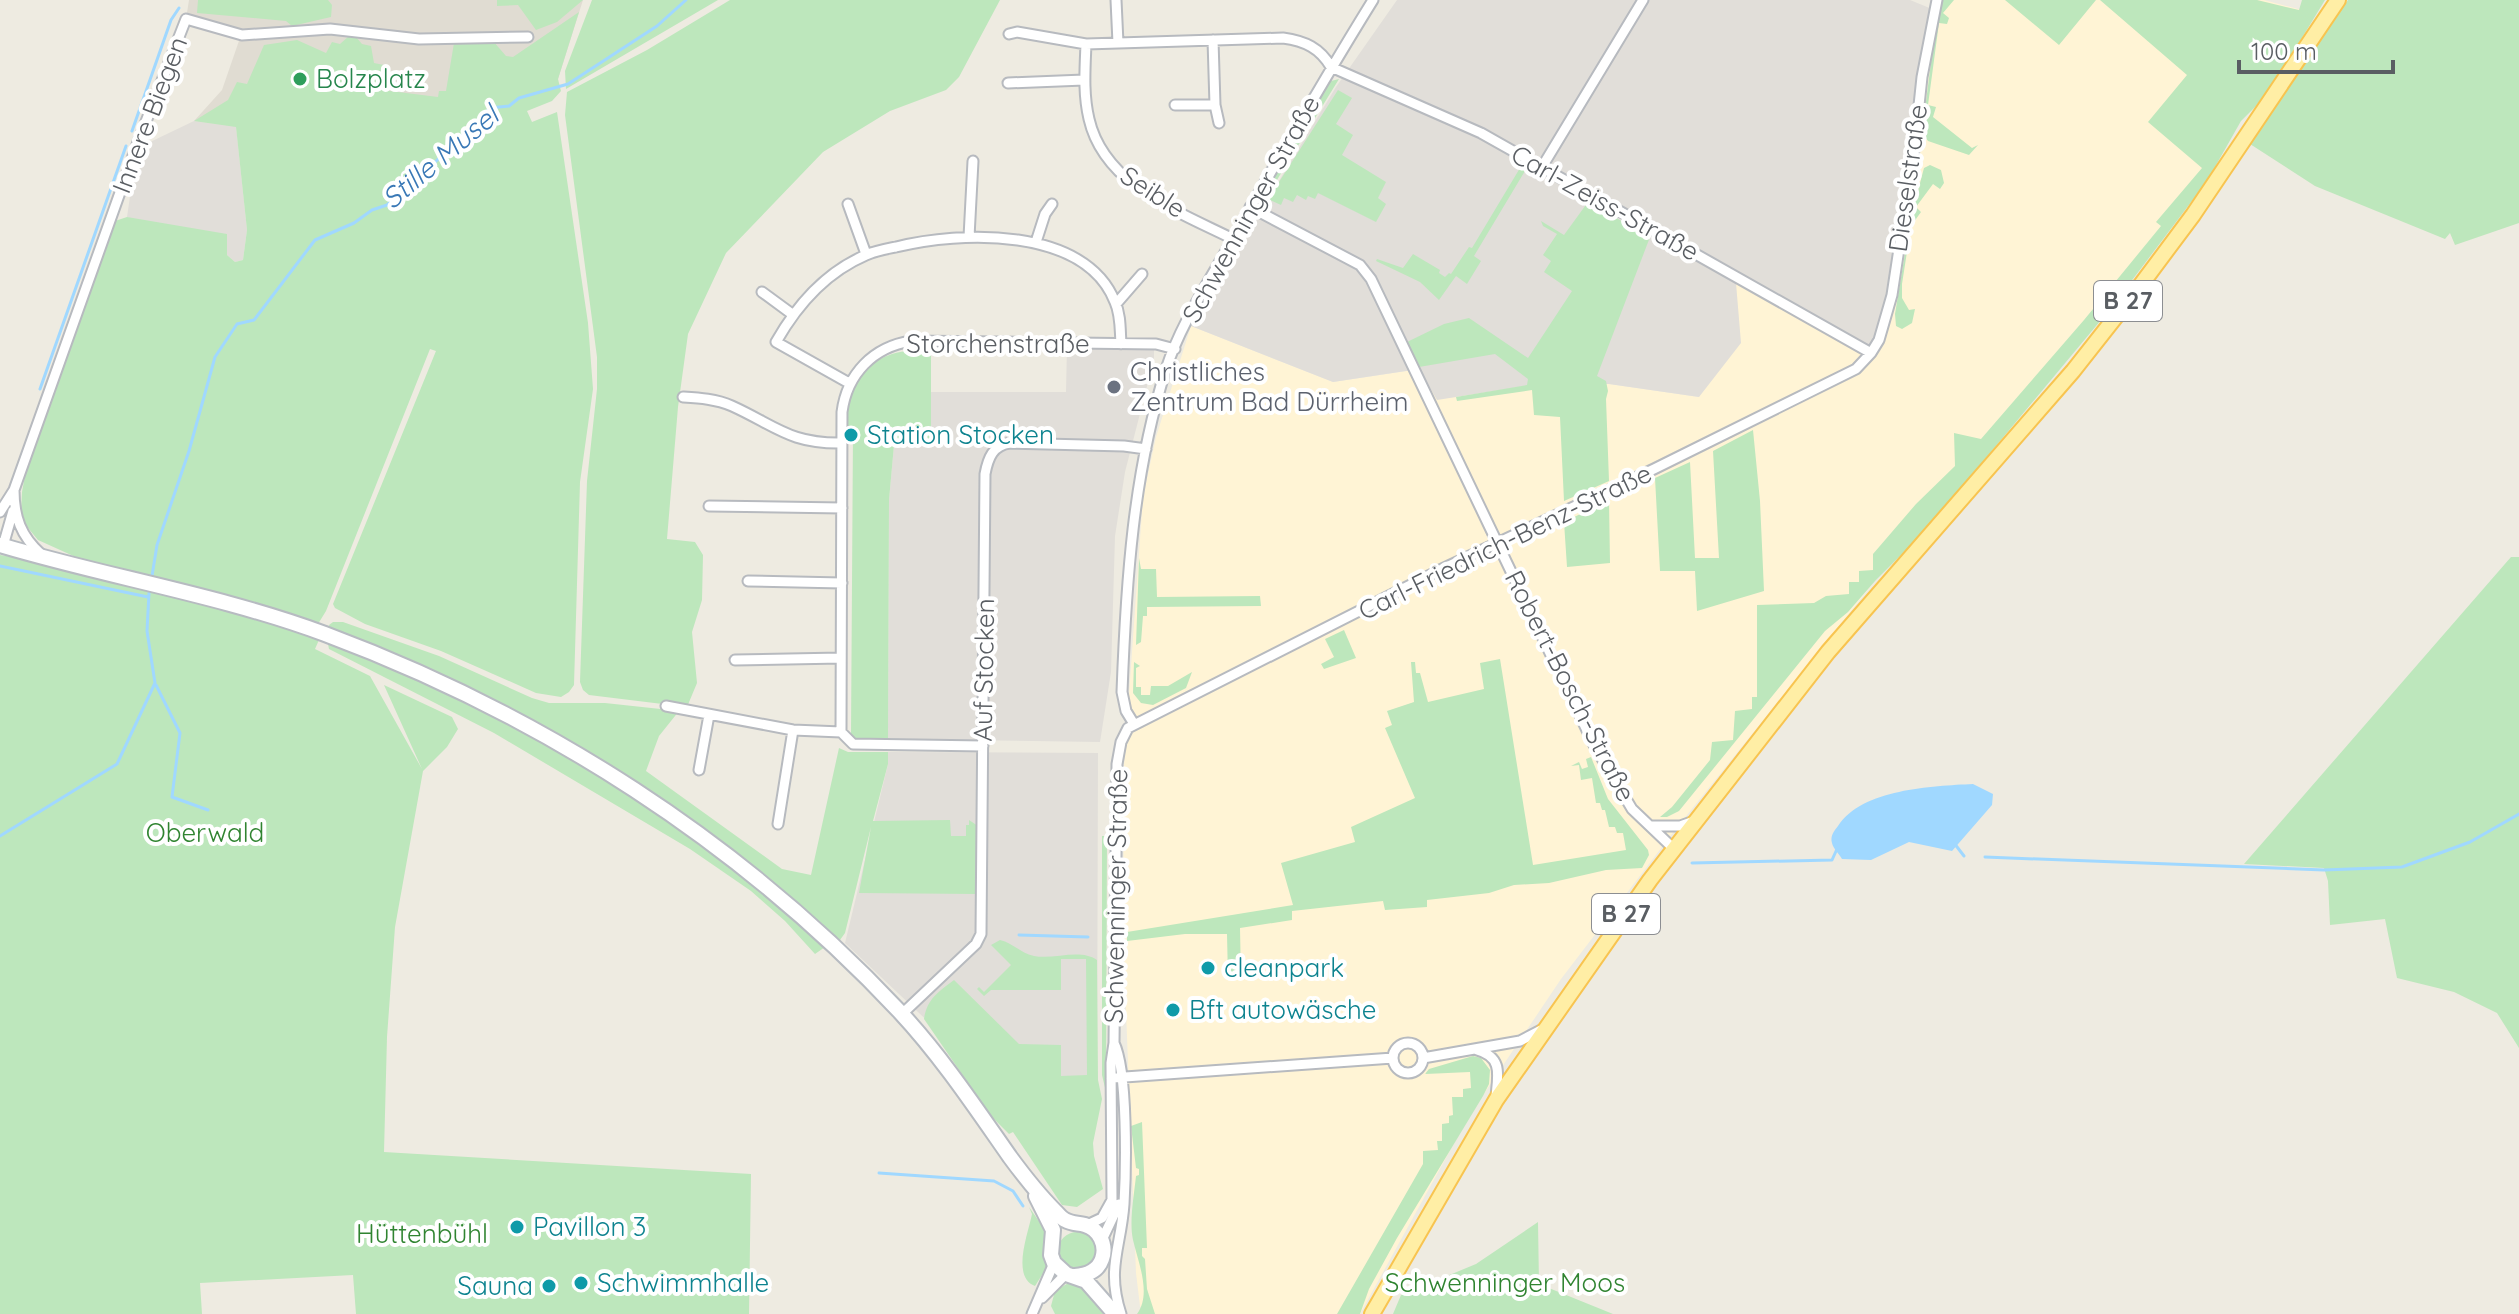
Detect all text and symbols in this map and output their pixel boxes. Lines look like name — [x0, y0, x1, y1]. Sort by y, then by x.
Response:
scale bar — [2239, 24, 2393, 74]
street label: Innere Biegen — [105, 32, 194, 198]
text: 100 m — [2251, 36, 2317, 66]
place label: Bolzplatz — [316, 62, 426, 95]
marker: Bolzplatz — [291, 70, 309, 88]
street label: Schwenninger Straße — [1174, 89, 1327, 328]
water label: Stille Musel — [374, 95, 508, 216]
street label: Dieselstraße — [1881, 102, 1934, 254]
street label: Carl-Zeiss-Straße — [1506, 137, 1705, 268]
street label: Seible — [1114, 158, 1192, 225]
road number: B 27 — [2094, 281, 2162, 321]
street label: Storchenstraße — [906, 327, 1090, 360]
place label: Christliches Zentrum Bad Dürrheim — [1130, 355, 1409, 418]
marker: Christliches Zentrum Bad Dürrheim — [1105, 378, 1123, 396]
place label: Station Stocken — [867, 418, 1054, 451]
marker: Station Stocken — [842, 426, 860, 444]
street label: Carl-Friedrich-Benz-Straße — [1353, 456, 1657, 627]
street label: Robert-Bosch-Straße — [1498, 565, 1643, 807]
street label: Auf Stocken — [966, 598, 1001, 742]
street label: Schwenninger Straße — [1097, 768, 1134, 1024]
park label: Oberwald — [146, 816, 264, 849]
road number: B 27 — [1592, 894, 1660, 934]
place label: cleanpark — [1224, 951, 1344, 984]
marker: cleanpark — [1199, 959, 1217, 977]
place label: Bft autowäsche — [1189, 993, 1377, 1026]
marker: Bft autowäsche — [1164, 1001, 1182, 1019]
place label: Pavillon 3 — [533, 1210, 646, 1243]
park label: Hüttenbühl — [356, 1217, 488, 1250]
marker: Pavillon 3 — [508, 1218, 526, 1236]
place label: Schwimmhalle — [597, 1266, 769, 1299]
park label: Schwenninger Moos — [1385, 1266, 1625, 1299]
place label: Sauna — [457, 1269, 533, 1302]
marker: Schwimmhalle — [572, 1274, 590, 1292]
marker: Sauna — [540, 1277, 558, 1295]

